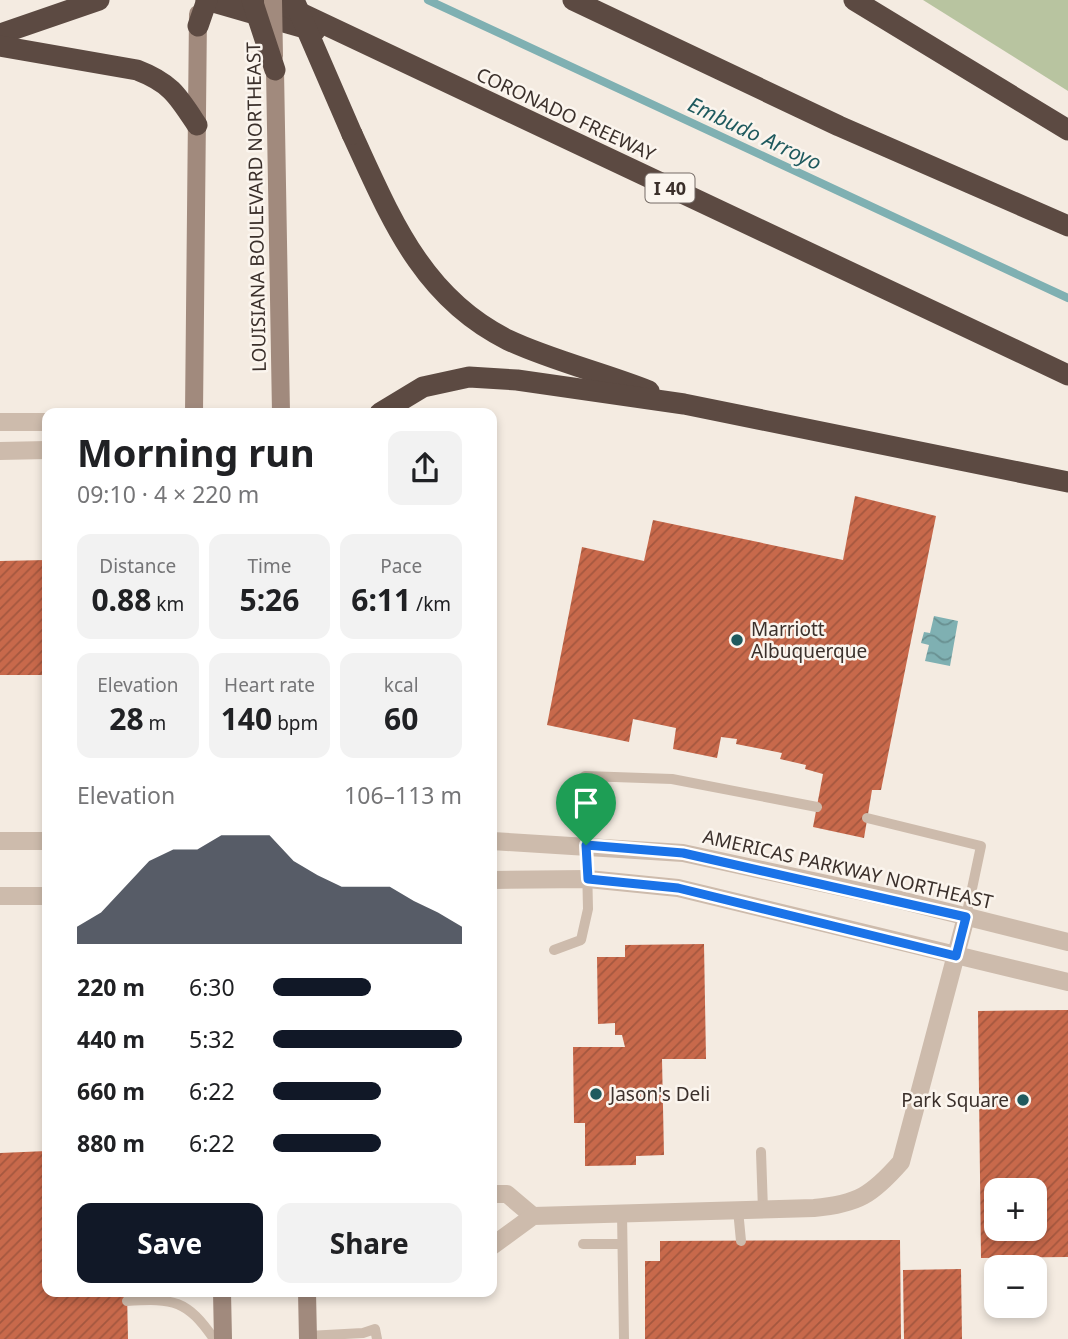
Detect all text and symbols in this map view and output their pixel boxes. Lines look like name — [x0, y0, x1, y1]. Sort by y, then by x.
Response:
street label: LOUISIANA BOULEVARD NORTHEAST — [240, 42, 272, 372]
street label: CORONADO FREEWAY — [472, 61, 660, 167]
water label: Embudo Arroyo — [684, 90, 826, 176]
road number: I 40 — [646, 174, 694, 202]
text: Morning run — [77, 426, 315, 478]
button: share — [388, 431, 462, 505]
text: 09:10 · 4 × 220 m — [77, 478, 259, 510]
text: Distance — [99, 553, 176, 579]
text: Time — [248, 553, 291, 579]
text: Pace — [380, 553, 422, 579]
text: 0.88 — [91, 579, 151, 620]
text: 5:26 — [240, 579, 299, 620]
text: 6:11 — [351, 579, 411, 620]
text: km — [151, 591, 184, 617]
text: /km — [411, 591, 451, 617]
place label: Marriott Albuquerque — [751, 616, 867, 664]
marker: Marriott Albuquerque — [729, 632, 745, 648]
text: Elevation — [97, 672, 178, 698]
text: Heart rate — [224, 672, 315, 698]
text: kcal — [384, 672, 419, 698]
text: 28 — [109, 698, 144, 739]
text: 140 — [221, 698, 272, 739]
text: 60 — [384, 698, 418, 739]
text: m — [144, 710, 166, 736]
text: bpm — [272, 710, 318, 736]
pin — [556, 773, 616, 845]
text: Elevation — [77, 779, 175, 811]
text: 106–113 m — [344, 779, 462, 811]
icon: arrive — [567, 784, 605, 822]
street label: AMERICAS PARKWAY NORTHEAST — [700, 823, 996, 915]
text: 220 m — [77, 971, 145, 1003]
text: 6:30 — [189, 971, 235, 1003]
text: 440 m — [77, 1023, 145, 1055]
text: 5:32 — [189, 1023, 235, 1055]
text: 660 m — [77, 1075, 145, 1107]
text: 6:22 — [189, 1075, 235, 1107]
place label: Jason's Deli — [608, 1081, 710, 1107]
marker: Jason's Deli — [588, 1086, 604, 1102]
place label: Park Square — [901, 1087, 1009, 1113]
marker: Park Square — [1015, 1092, 1031, 1108]
text: 880 m — [77, 1127, 145, 1159]
text: 6:22 — [189, 1127, 235, 1159]
map controls — [984, 1178, 1047, 1318]
button: + — [984, 1178, 1047, 1241]
button: Save — [77, 1203, 263, 1283]
button: Share — [277, 1203, 462, 1283]
button: − — [984, 1255, 1047, 1318]

